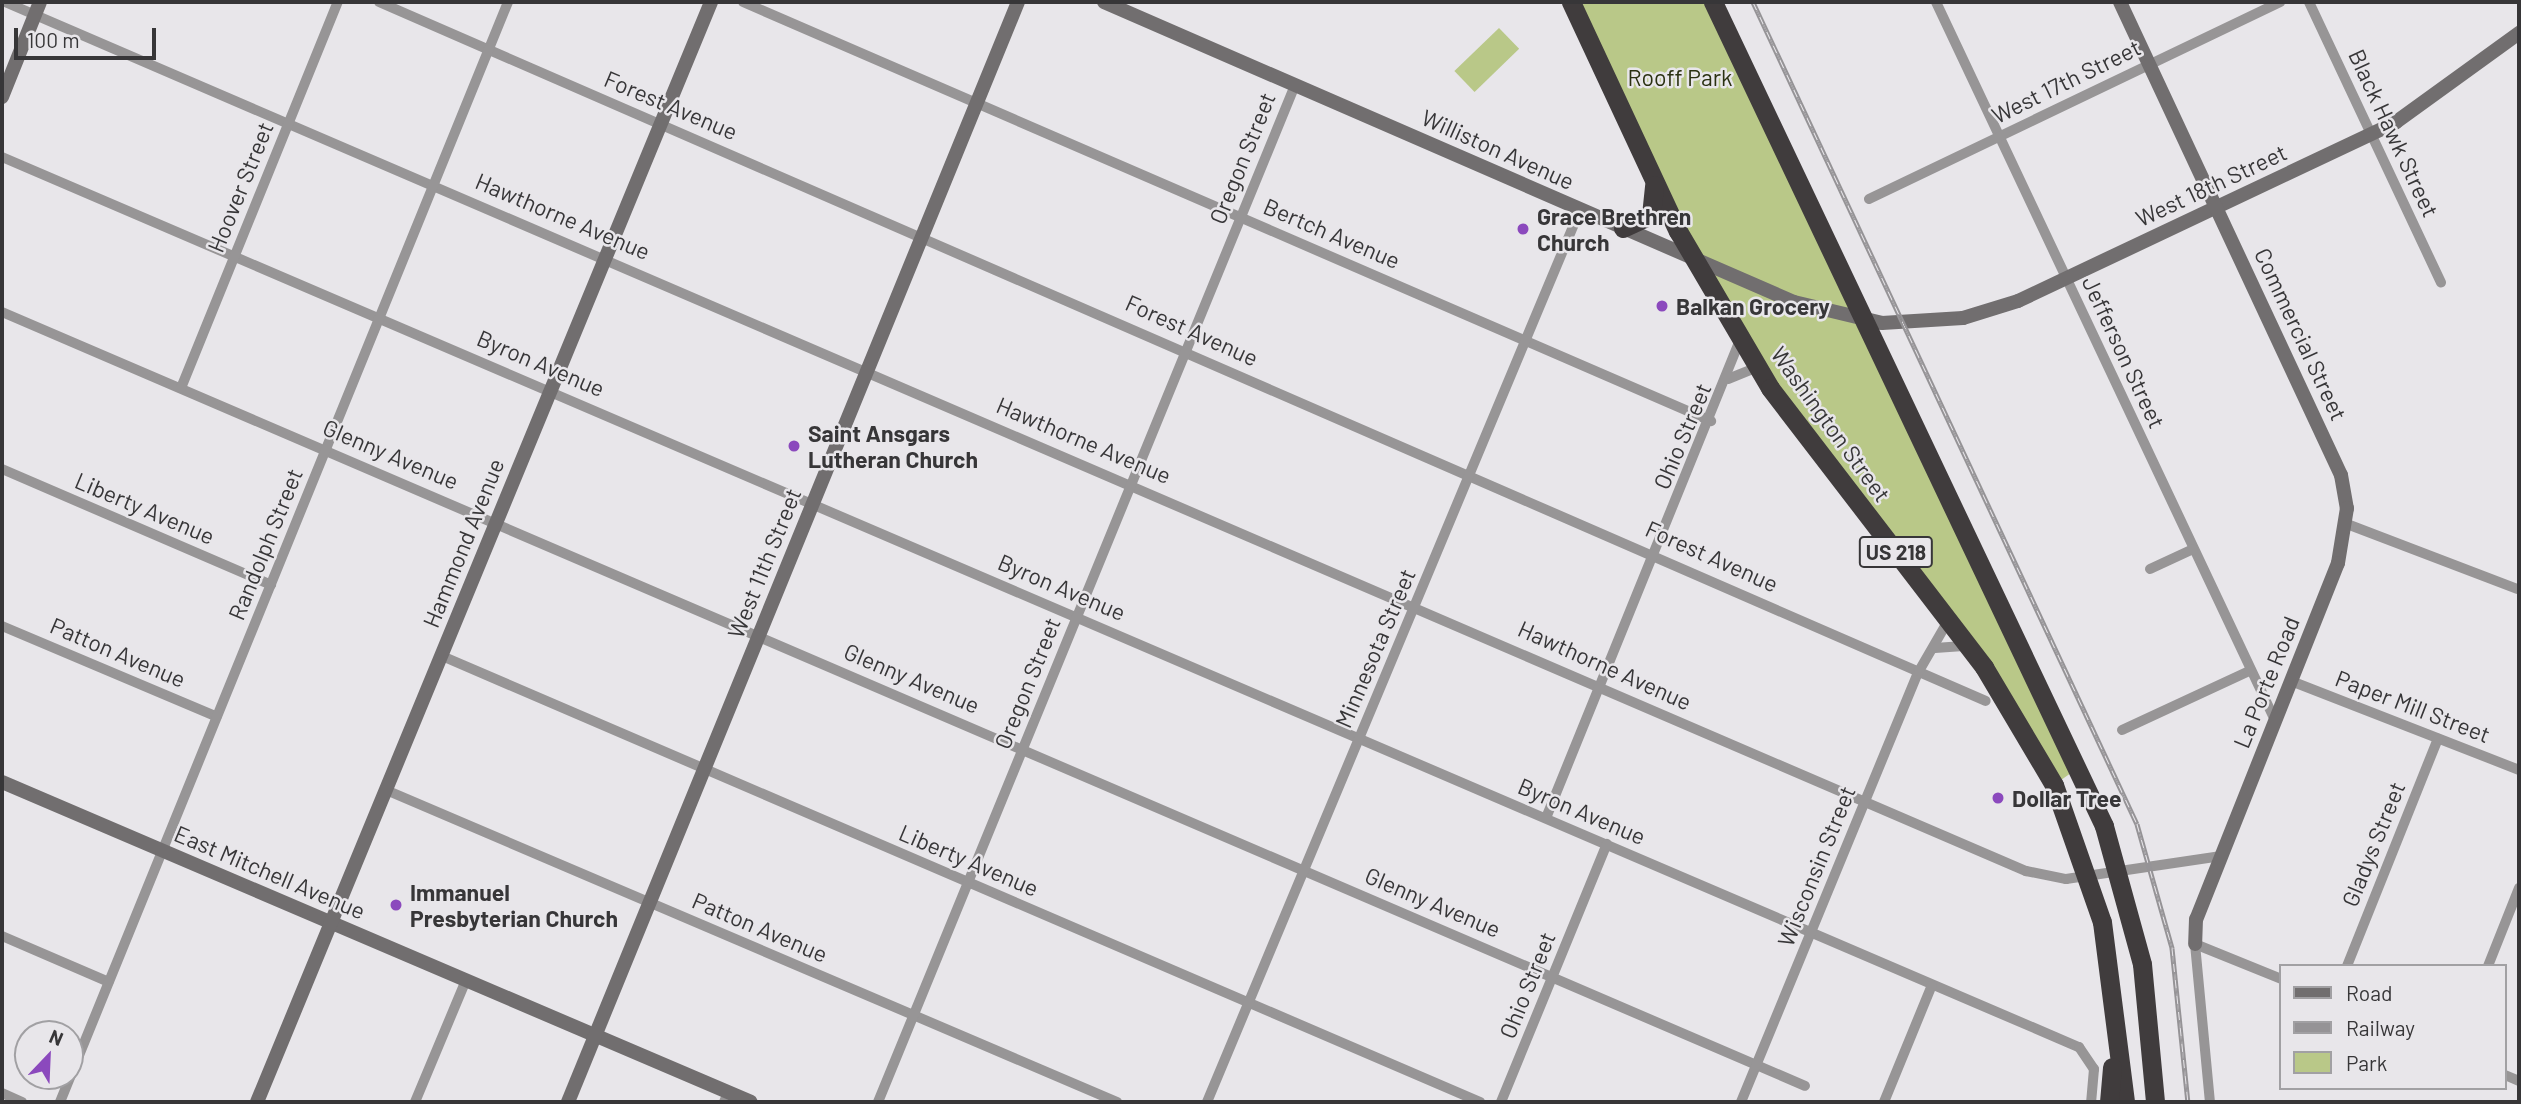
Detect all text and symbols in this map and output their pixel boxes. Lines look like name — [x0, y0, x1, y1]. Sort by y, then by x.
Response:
scale bar — [18, 14, 159, 58]
text: 100 m — [27, 27, 80, 52]
street label: West 17th Street — [1987, 33, 2145, 129]
street label: Black Hawk Street — [2343, 45, 2445, 221]
park label: Rooff Park — [1627, 63, 1733, 91]
street label: Forest Avenue — [600, 65, 742, 145]
street label: Oregon Street — [1203, 88, 1281, 228]
street label: Williston Avenue — [1417, 103, 1579, 195]
street label: Hoover Street — [201, 118, 279, 256]
street label: West 18th Street — [2131, 138, 2291, 232]
street label: Hawthorne Avenue — [472, 167, 654, 265]
street label: Bertch Avenue — [1260, 192, 1404, 274]
place label: Grace Brethren Church — [1537, 202, 1691, 256]
marker: Grace Brethren Church — [1515, 221, 1531, 237]
street label: Commercial Street — [2249, 243, 2353, 425]
street label: Jefferson Street — [2077, 272, 2171, 432]
street label: Forest Avenue — [1121, 288, 1263, 372]
place label: Balkan Grocery — [1676, 292, 1830, 320]
marker: Balkan Grocery — [1654, 298, 1670, 314]
street label: Byron Avenue — [473, 324, 609, 402]
street label: Washington Street — [1765, 341, 1897, 507]
street label: Ohio Street — [1647, 379, 1717, 493]
street label: Hawthorne Avenue — [993, 391, 1175, 489]
street label: Glenny Avenue — [319, 413, 463, 495]
place label: Saint Ansgars Lutheran Church — [808, 419, 978, 473]
marker: Saint Ansgars Lutheran Church — [786, 438, 802, 454]
street label: Hammond Avenue — [417, 455, 509, 631]
street label: Randolph Street — [222, 464, 308, 624]
street label: Liberty Avenue — [71, 466, 219, 550]
street label: West 11th Street — [721, 484, 807, 642]
street label: Forest Avenue — [1641, 514, 1783, 598]
road number: US 218 — [1857, 534, 1934, 570]
street label: Byron Avenue — [994, 548, 1130, 626]
street label: Minnesota Street — [1329, 564, 1421, 732]
street label: Patton Avenue — [46, 611, 190, 693]
street label: La Porte Road — [2227, 612, 2305, 752]
street label: Oregon Street — [988, 613, 1066, 753]
street label: Hawthorne Avenue — [1514, 614, 1696, 716]
street label: Glenny Avenue — [840, 637, 984, 719]
street label: Paper Mill Street — [2332, 664, 2494, 748]
street label: Byron Avenue — [1514, 772, 1650, 850]
street label: Gladys Street — [2335, 778, 2411, 910]
street label: Wisconsin Street — [1771, 782, 1861, 950]
place label: Dollar Tree — [2012, 784, 2122, 812]
marker: Dollar Tree — [1990, 790, 2006, 806]
street label: Liberty Avenue — [895, 818, 1043, 902]
street label: East Mitchell Avenue — [170, 819, 370, 925]
street label: Glenny Avenue — [1361, 861, 1505, 943]
place label: Immanuel Presbyterian Church — [410, 878, 618, 932]
street label: Patton Avenue — [688, 886, 832, 968]
marker: Immanuel Presbyterian Church — [388, 897, 404, 913]
street label: Ohio Street — [1493, 928, 1561, 1042]
legend — [2280, 964, 2507, 1090]
text: Road — [2346, 980, 2392, 1005]
text: Railway — [2346, 1015, 2415, 1040]
north arrow — [14, 1020, 84, 1090]
text: N — [46, 1024, 67, 1050]
text: Park — [2346, 1050, 2387, 1075]

